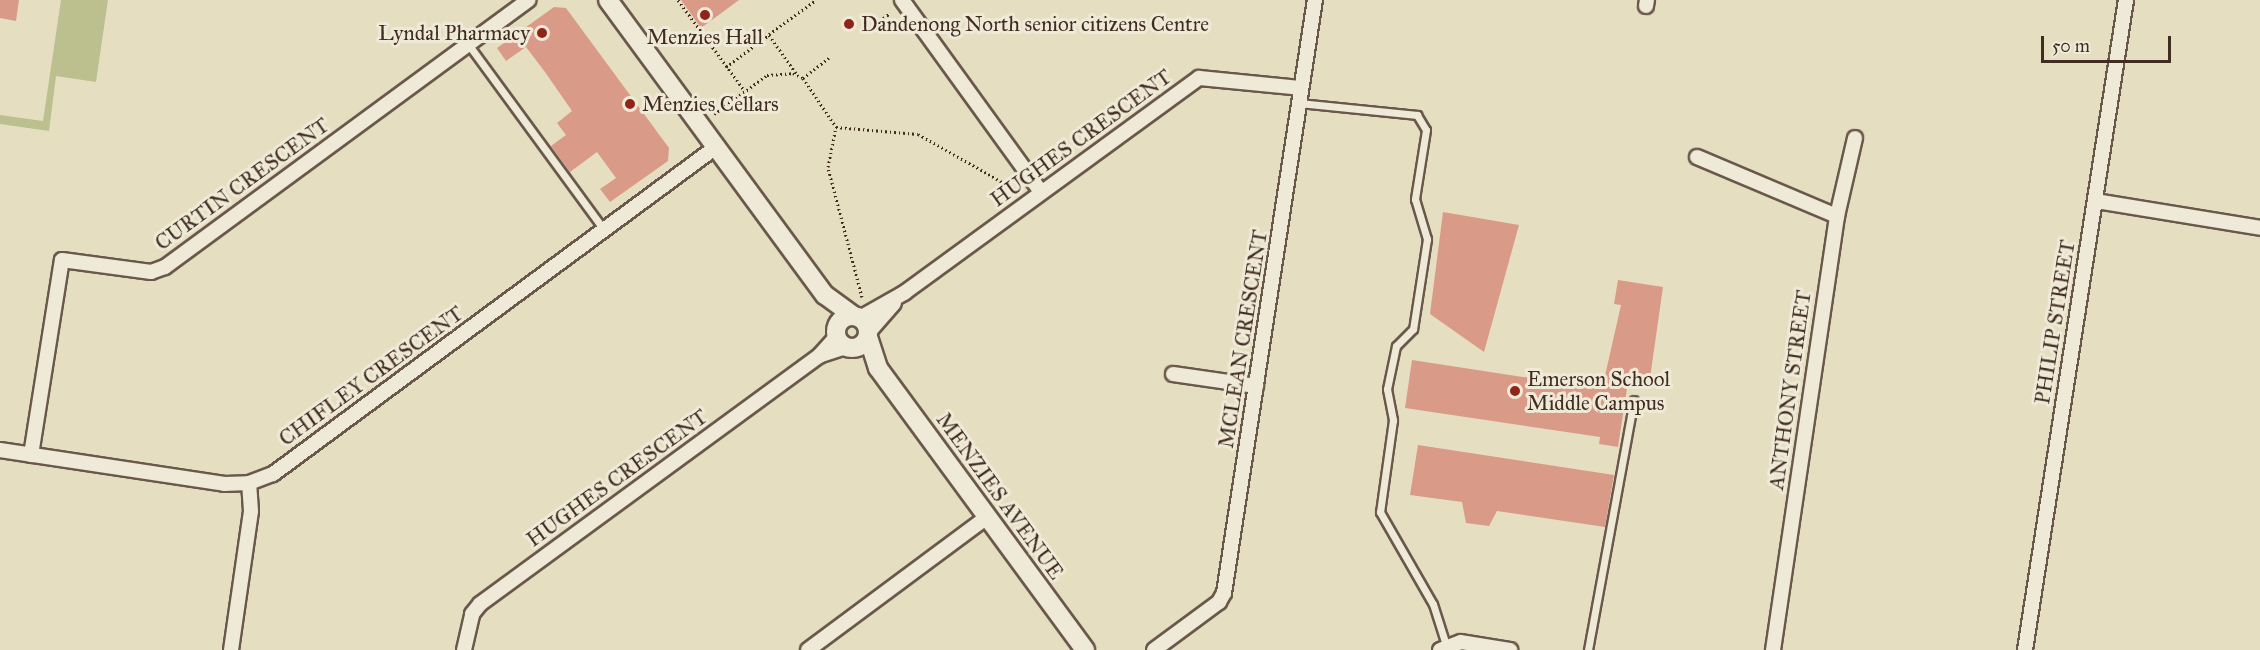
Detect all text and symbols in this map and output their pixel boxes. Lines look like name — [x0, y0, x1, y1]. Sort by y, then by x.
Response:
marker: Menzies Hall — [698, 8, 712, 22]
place label: Dandenong North senior citizens Centre — [861, 11, 1209, 37]
marker: Dandenong North senior citizens Centre — [842, 17, 856, 31]
place label: Lyndal Pharmacy — [378, 20, 530, 46]
place label: Menzies Hall — [647, 24, 763, 50]
scale bar — [2044, 24, 2174, 62]
marker: Lyndal Pharmacy — [535, 26, 549, 40]
text: 50 m — [2052, 35, 2090, 57]
street label: HUGHES CRESCENT — [986, 64, 1176, 212]
place label: Menzies Cellars — [642, 91, 779, 117]
marker: Menzies Cellars — [623, 97, 637, 111]
street label: CURTIN CRESCENT — [150, 112, 334, 256]
street label: MCLEAN CRESCENT — [1213, 228, 1273, 450]
street label: PHILIP STREET — [2030, 238, 2080, 406]
street label: ANTHONY STREET — [1764, 289, 1816, 491]
street label: CHIFLEY CRESCENT — [274, 301, 468, 451]
place label: Emerson School Middle Campus — [1527, 366, 1670, 416]
marker: Emerson School Middle Campus — [1508, 384, 1522, 398]
street label: HUGHES CRESCENT — [522, 404, 712, 552]
street label: MENZIES AVENUE — [931, 408, 1069, 584]

